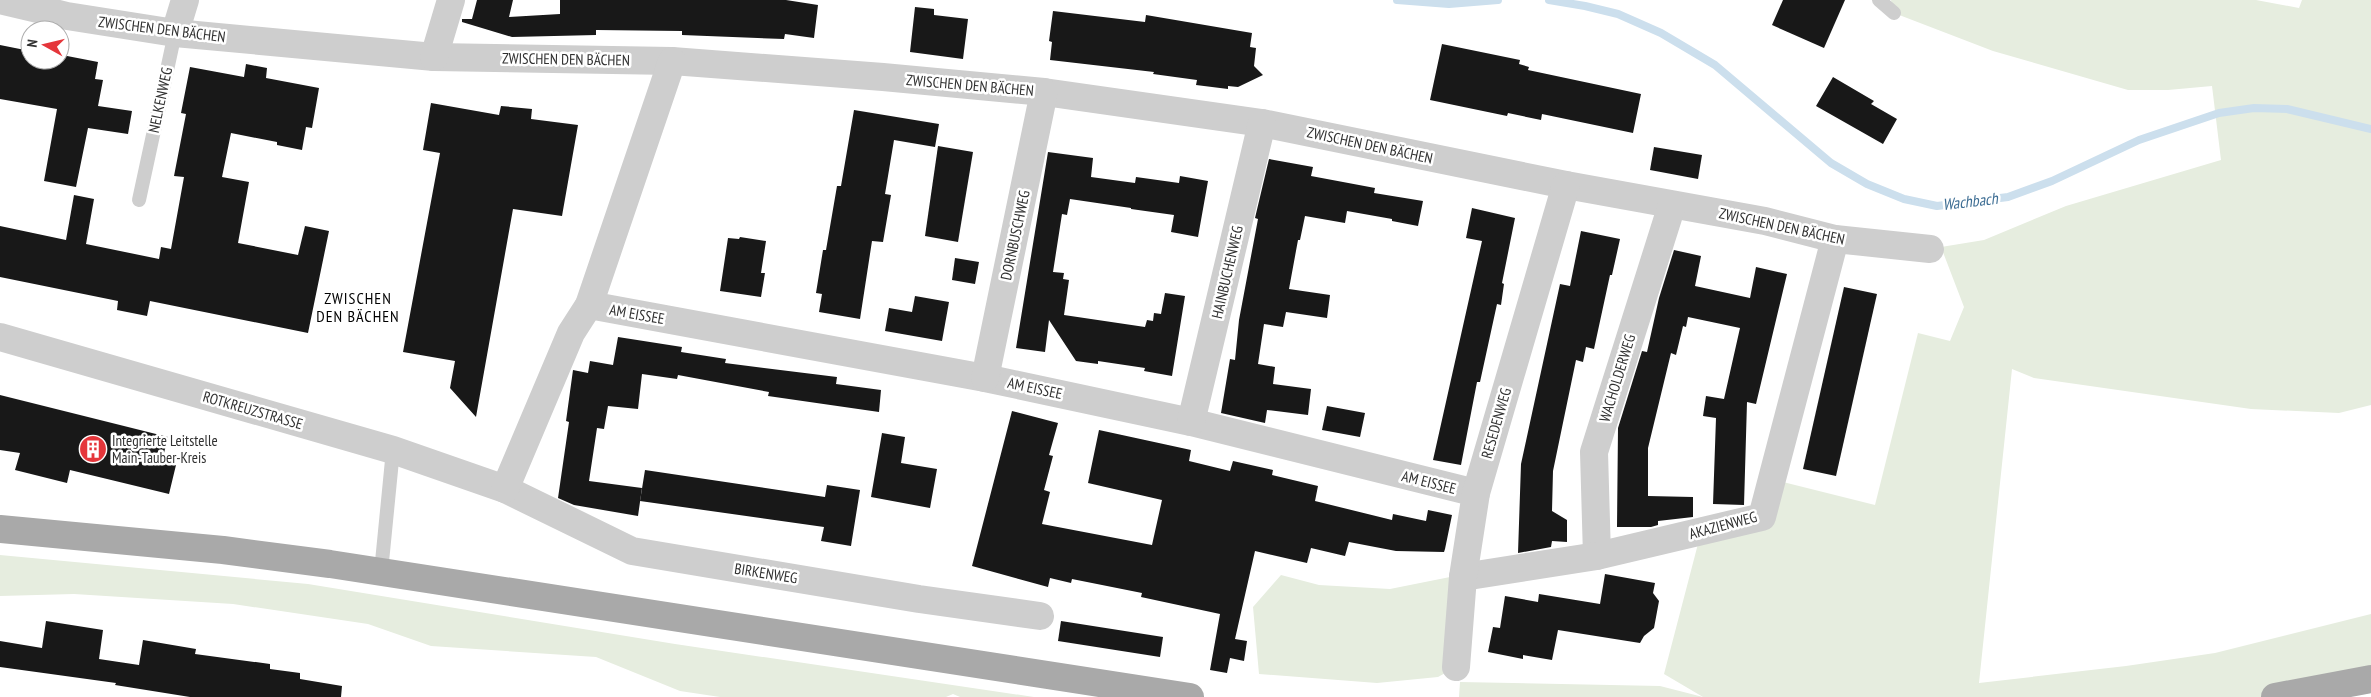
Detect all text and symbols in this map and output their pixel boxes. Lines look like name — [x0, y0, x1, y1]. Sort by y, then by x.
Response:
street label: ZWISCHEN DEN BÄCHEN — [97, 12, 227, 46]
north arrow — [20, 20, 70, 70]
text: N — [23, 38, 42, 48]
street label: ZWISCHEN DEN BÄCHEN — [502, 48, 630, 70]
street label: NELKENWEG — [144, 65, 176, 135]
street label: ZWISCHEN DEN BÄCHEN — [905, 70, 1035, 100]
street label: ZWISCHEN DEN BÄCHEN — [1305, 122, 1435, 168]
street label: DORNBUSCHWEG — [996, 188, 1034, 282]
water label: Wachbach — [1941, 188, 2000, 214]
street label: ZWISCHEN DEN BÄCHEN — [1717, 203, 1847, 249]
street label: HAINBUCHENWEG — [1207, 224, 1247, 320]
district label: ZWISCHEN DEN BÄCHEN — [316, 288, 400, 326]
street label: AM EISSEE — [608, 300, 666, 328]
street label: WACHOLDERWEG — [1595, 332, 1639, 424]
street label: AM EISSEE — [1006, 373, 1064, 403]
street label: RESEDENWEG — [1477, 385, 1515, 461]
street label: ROTKREUZSTRASSE — [201, 387, 305, 433]
place label: Integrierte Leitstelle Main-Tauber-Kreis — [112, 431, 218, 467]
building icon: Integrierte Leitstelle Main-Tauber-Kreis — [78, 434, 108, 464]
street label: AM EISSEE — [1400, 466, 1458, 498]
street label: AKAZIENWEG — [1687, 507, 1759, 543]
street label: BIRKENWEG — [733, 559, 799, 587]

